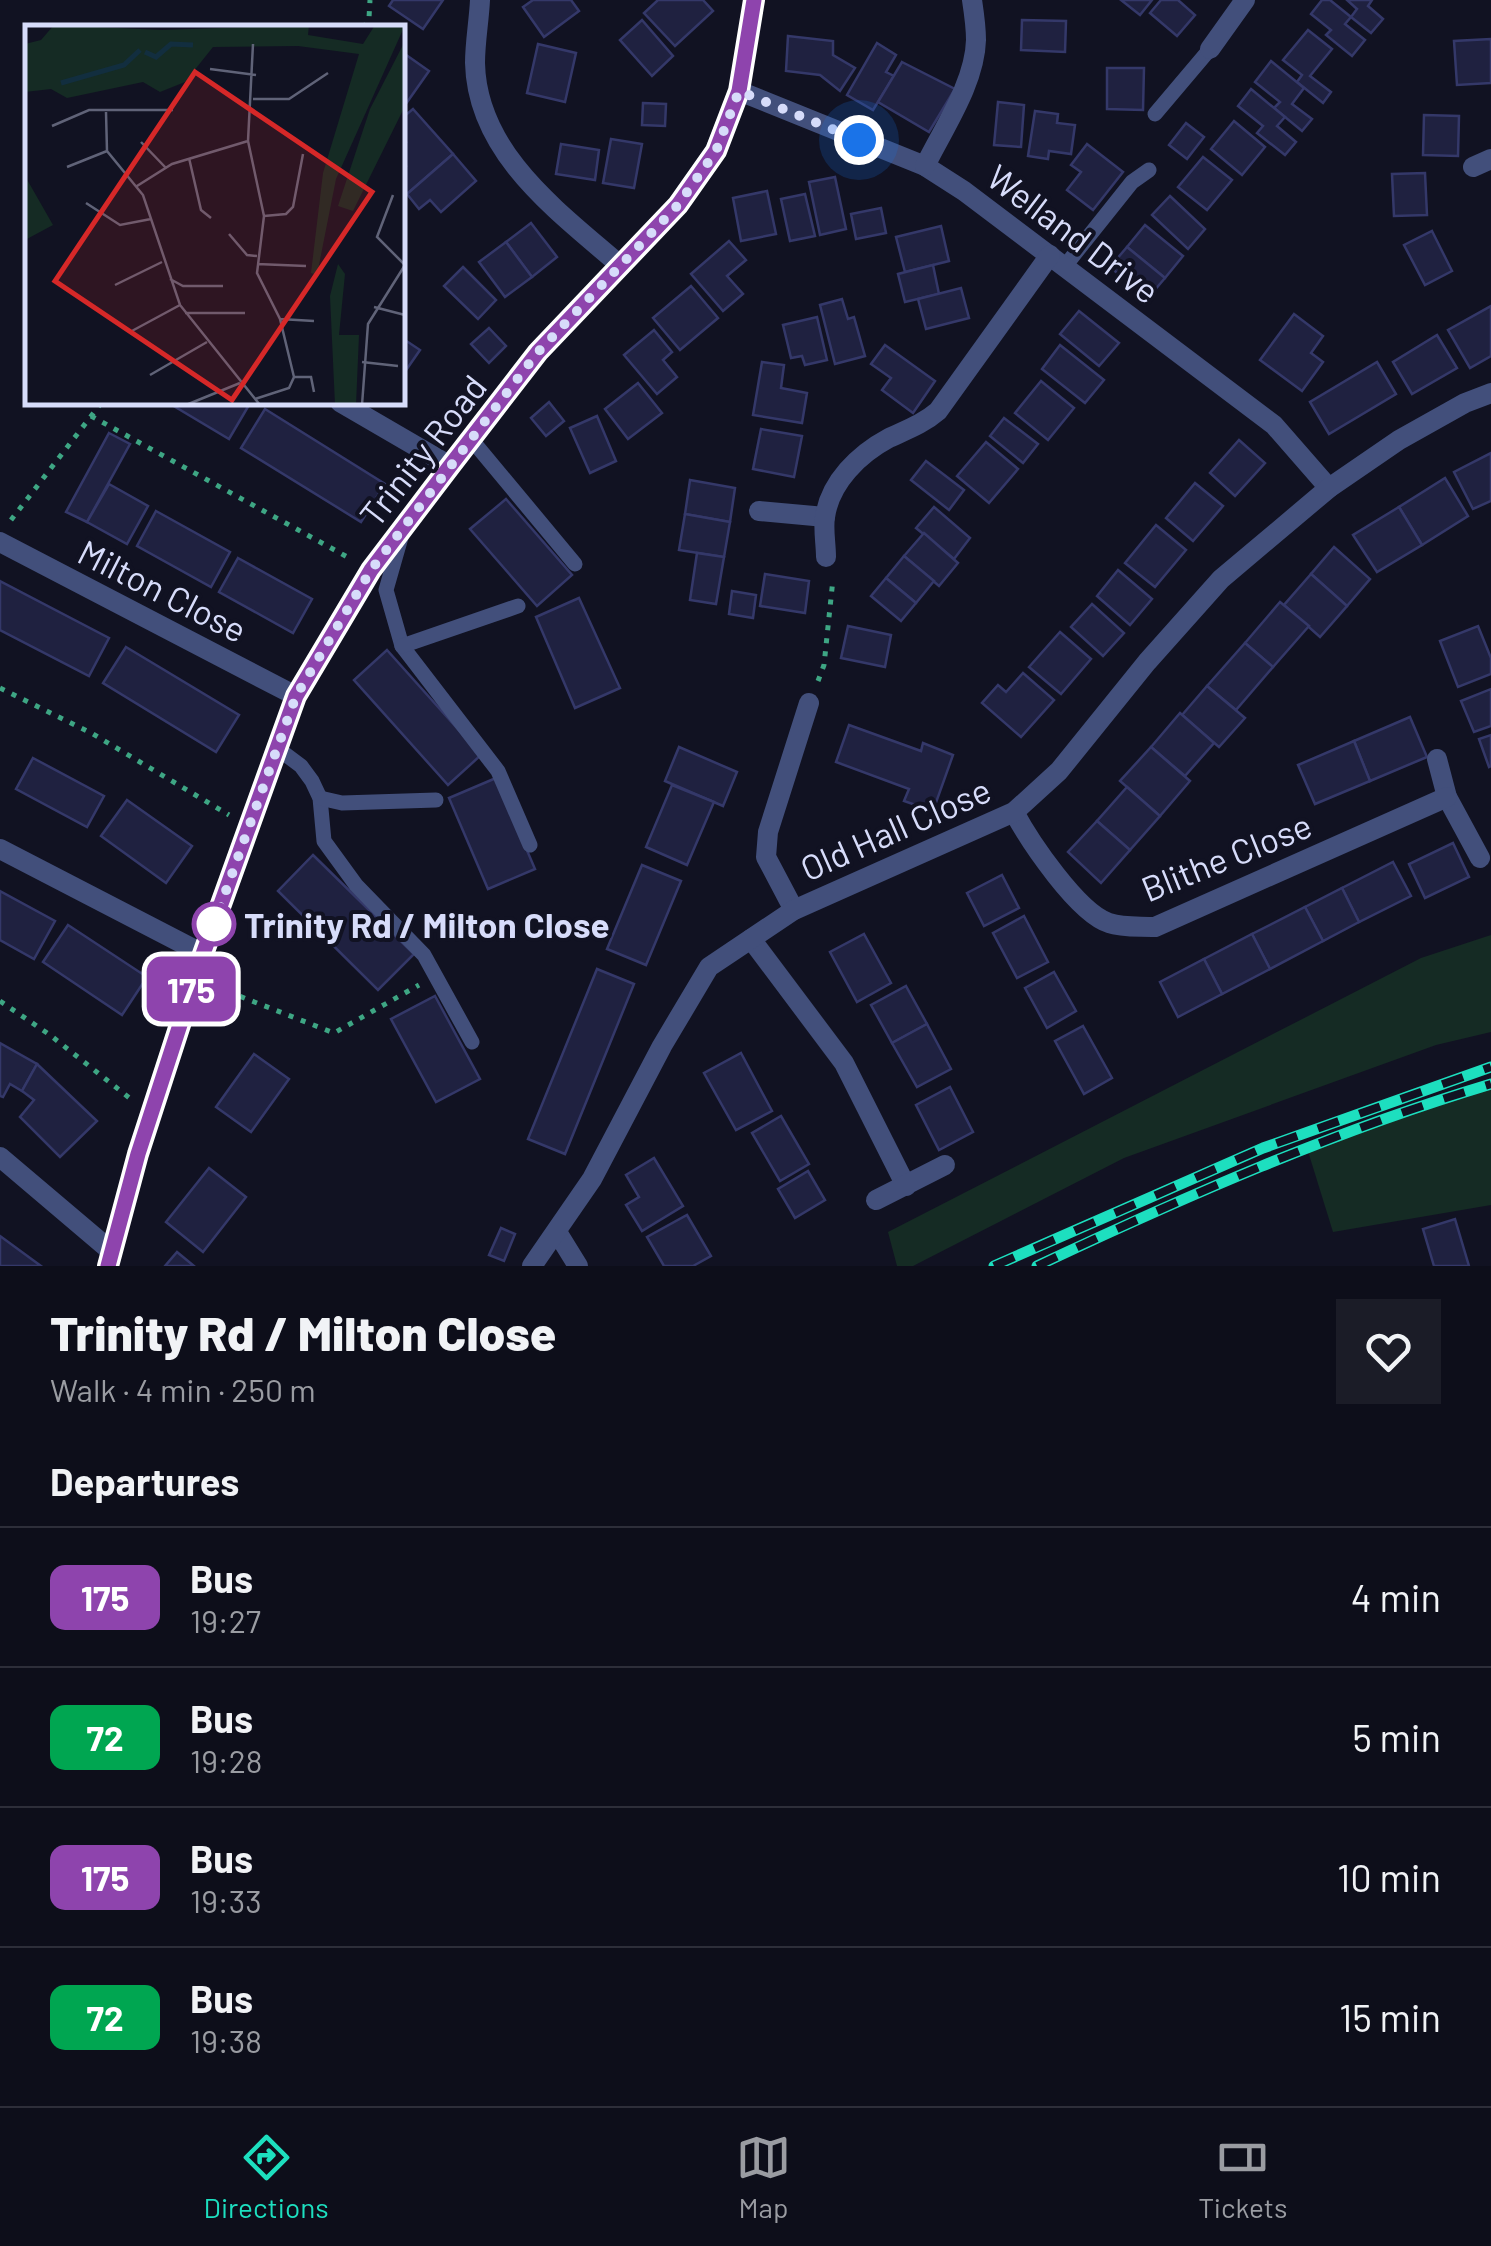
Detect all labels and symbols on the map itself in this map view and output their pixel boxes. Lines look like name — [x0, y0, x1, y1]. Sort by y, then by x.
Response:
inset map — [25, 25, 405, 405]
your location — [834, 115, 884, 165]
street label: Welland Drive — [980, 155, 1168, 311]
street label: Trinity Road — [350, 366, 494, 534]
street label: Milton Close — [72, 530, 254, 650]
street label: Old Hall Close — [793, 767, 997, 889]
street label: Blithe Close — [1135, 803, 1317, 909]
marker: Trinity Rd / Milton Close — [193, 903, 235, 945]
place label: Trinity Rd / Milton Close — [244, 903, 610, 945]
line badge: 175 — [134, 956, 248, 1022]

